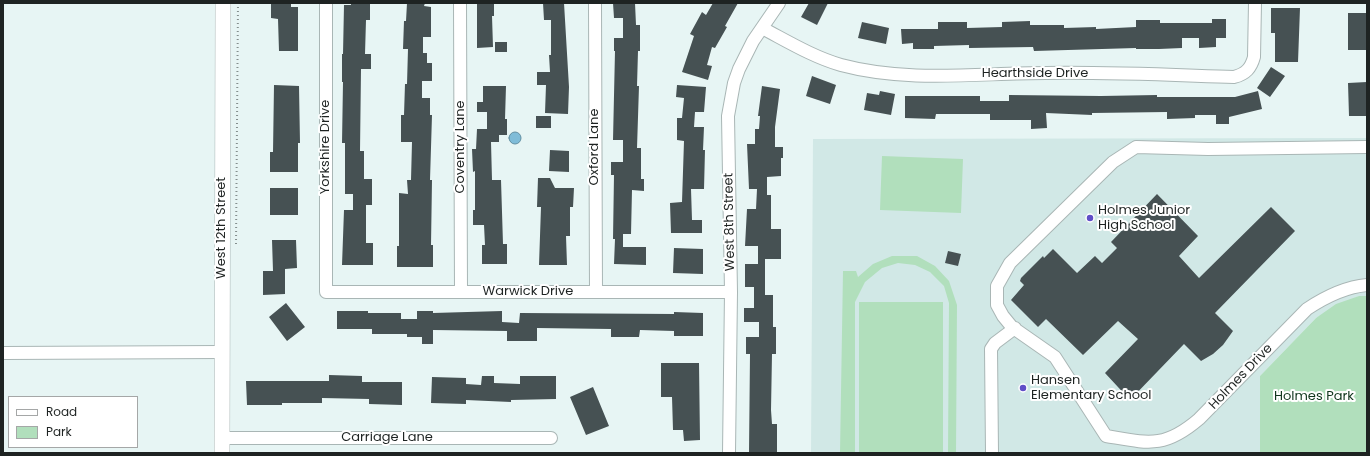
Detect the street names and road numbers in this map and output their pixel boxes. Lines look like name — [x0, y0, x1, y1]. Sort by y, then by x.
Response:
street label: Hearthside Drive — [982, 66, 1088, 82]
street label: Yorkshire Drive — [318, 100, 334, 194]
street label: Coventry Lane — [453, 100, 469, 194]
street label: Oxford Lane — [587, 109, 603, 185]
street label: West 8th Street — [721, 173, 739, 271]
street label: West 12th Street — [214, 177, 230, 279]
street label: Warwick Drive — [483, 284, 573, 300]
street label: Holmes Drive — [1206, 341, 1276, 413]
street label: Carriage Lane — [341, 430, 433, 446]

